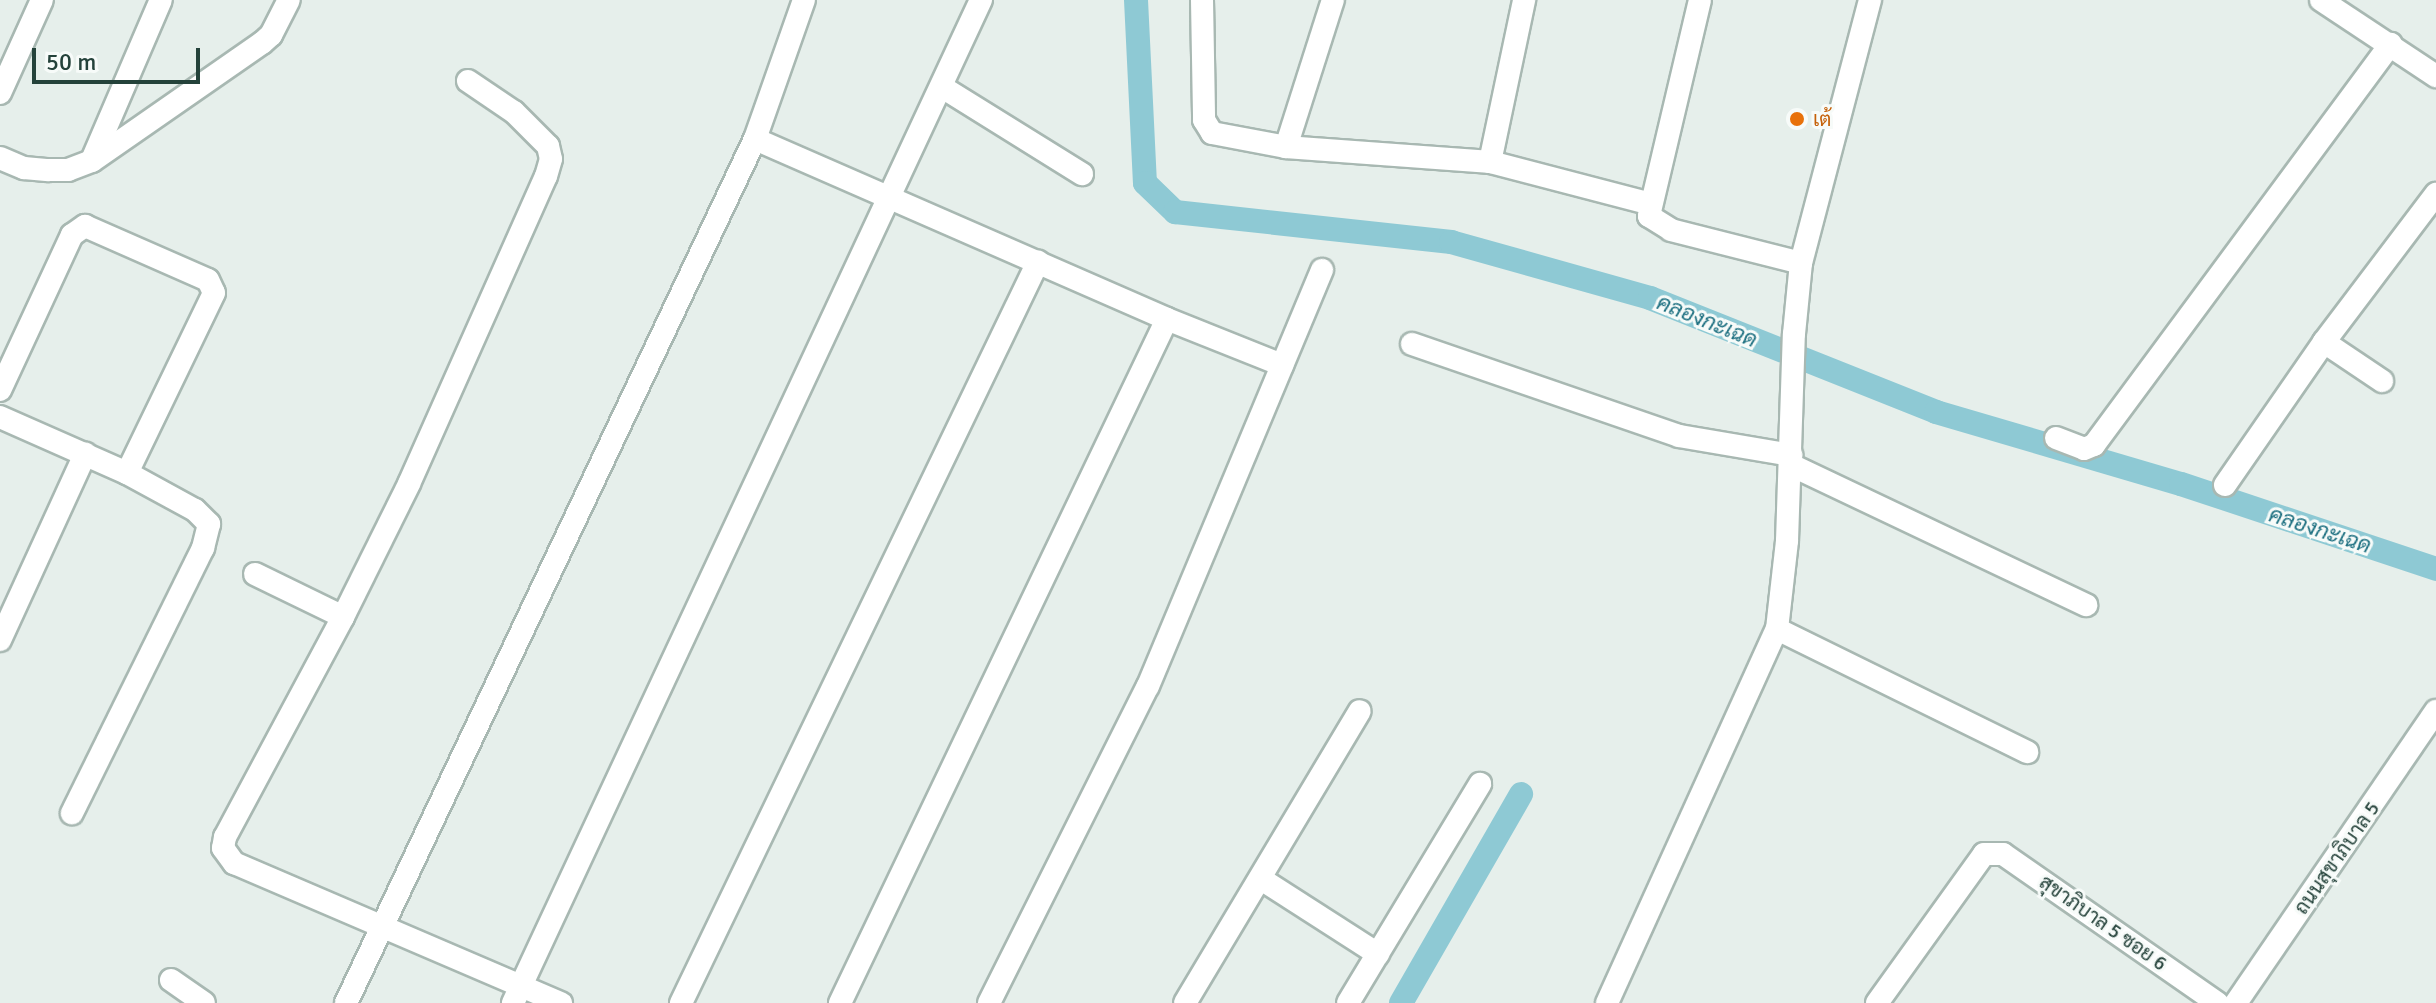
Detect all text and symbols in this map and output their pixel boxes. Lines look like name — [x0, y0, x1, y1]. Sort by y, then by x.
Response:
scale bar — [36, 32, 204, 82]
text: 50 m — [46, 47, 96, 77]
place label: เต้ — [1813, 107, 1831, 131]
marker: เต้ — [1788, 110, 1806, 128]
water label: คลองกะเฉด — [1653, 289, 1761, 353]
water label: คลองกะเฉด — [2266, 501, 2374, 559]
street label: ถนนสุขาภิบาล 5 — [2289, 797, 2385, 919]
street label: สุขาภิบาล 5 ซอย 6 — [2035, 870, 2171, 976]

